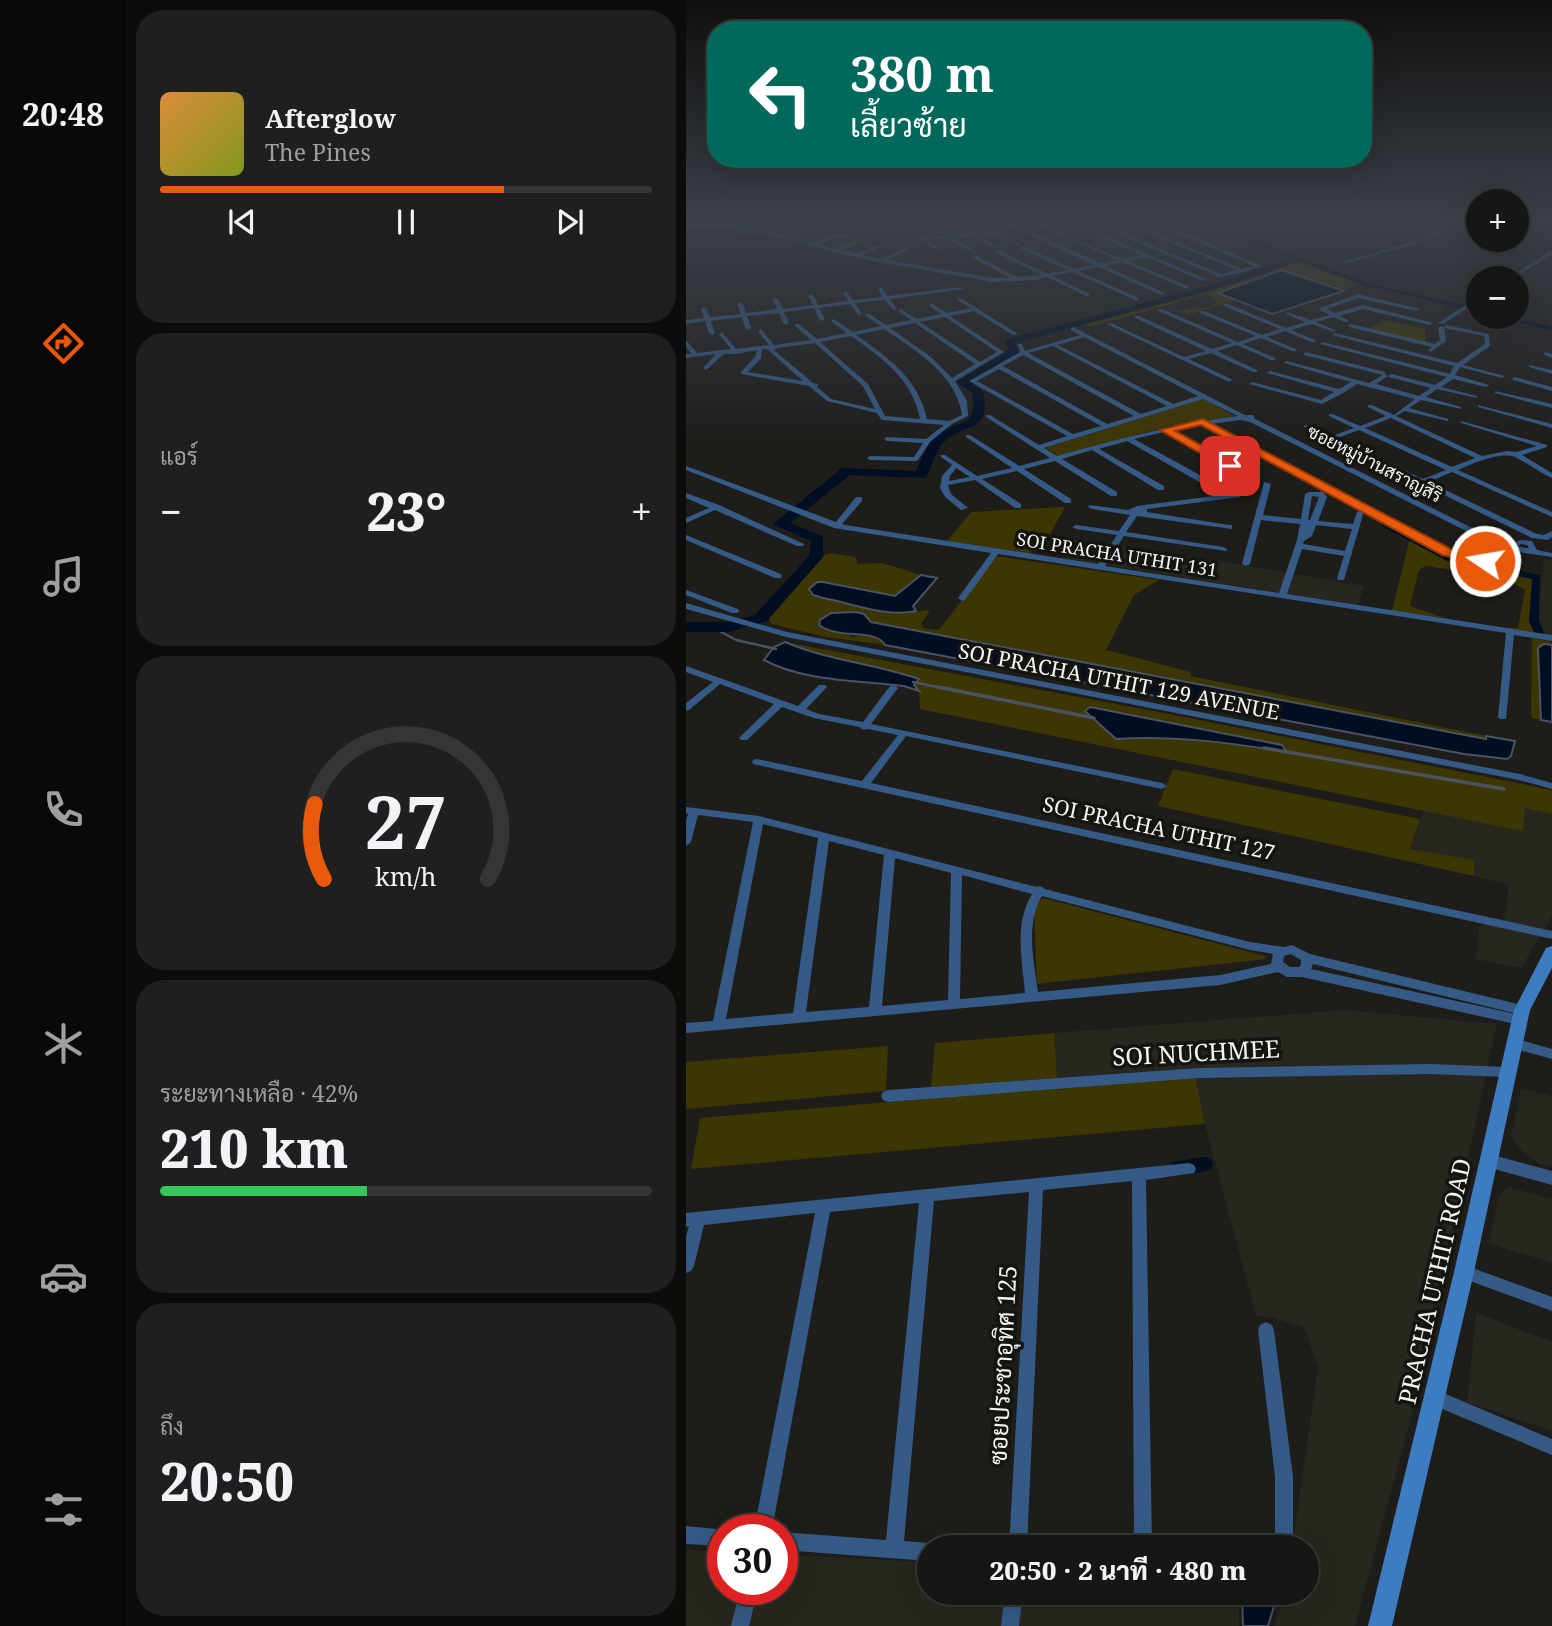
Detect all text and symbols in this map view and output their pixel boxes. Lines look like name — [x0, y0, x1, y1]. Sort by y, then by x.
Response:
text: 380 m — [850, 40, 994, 106]
icon: left — [735, 49, 826, 140]
text: 20:48 — [22, 92, 104, 135]
text: Afterglow — [265, 100, 396, 136]
text: เลี้ยวซ้าย — [850, 103, 967, 146]
text: The Pines — [265, 136, 371, 168]
map controls — [1466, 189, 1529, 329]
button: + — [1466, 189, 1529, 252]
icon: previous — [223, 203, 261, 241]
icon: pause — [387, 203, 425, 241]
icon: next — [551, 203, 589, 241]
button: − — [1466, 266, 1529, 329]
icon: directions — [39, 319, 88, 368]
street label: ซอยหมู่บ้านสราญสิริ — [1303, 419, 1447, 509]
pin — [1200, 436, 1260, 496]
text: แอร์ — [160, 440, 198, 472]
icon: arrive — [1211, 447, 1249, 485]
text: 23° — [366, 475, 446, 546]
text: − — [160, 485, 182, 537]
text: + — [631, 485, 652, 537]
position arrow — [1448, 524, 1522, 598]
street label: SOI PRACHA UTHIT 131 — [1015, 526, 1219, 582]
icon: music — [39, 552, 88, 601]
street label: SOI PRACHA UTHIT 129 AVENUE — [956, 636, 1282, 726]
text: 27 — [365, 771, 447, 870]
icon: phone — [39, 785, 88, 834]
street label: SOI PRACHA UTHIT 127 — [1040, 790, 1278, 866]
text: km/h — [375, 859, 437, 893]
icon: climate — [39, 1019, 88, 1068]
street label: SOI NUCHMEE — [1111, 1031, 1281, 1073]
text: ระยะทางเหลือ · 42% — [160, 1077, 358, 1109]
text: 210 km — [160, 1112, 348, 1183]
street label: PRACHA UTHIT ROAD — [1390, 1155, 1478, 1407]
icon: car — [39, 1252, 88, 1301]
street label: ซอยประชาอุทิศ 125 — [980, 1264, 1025, 1466]
text: ถึง — [160, 1410, 184, 1442]
text: 20:50 — [160, 1445, 294, 1516]
icon: filters — [39, 1485, 88, 1534]
speed limit sign: 30 — [707, 1514, 798, 1605]
text: 20:50 · 2 นาที · 480 m — [989, 1552, 1247, 1588]

